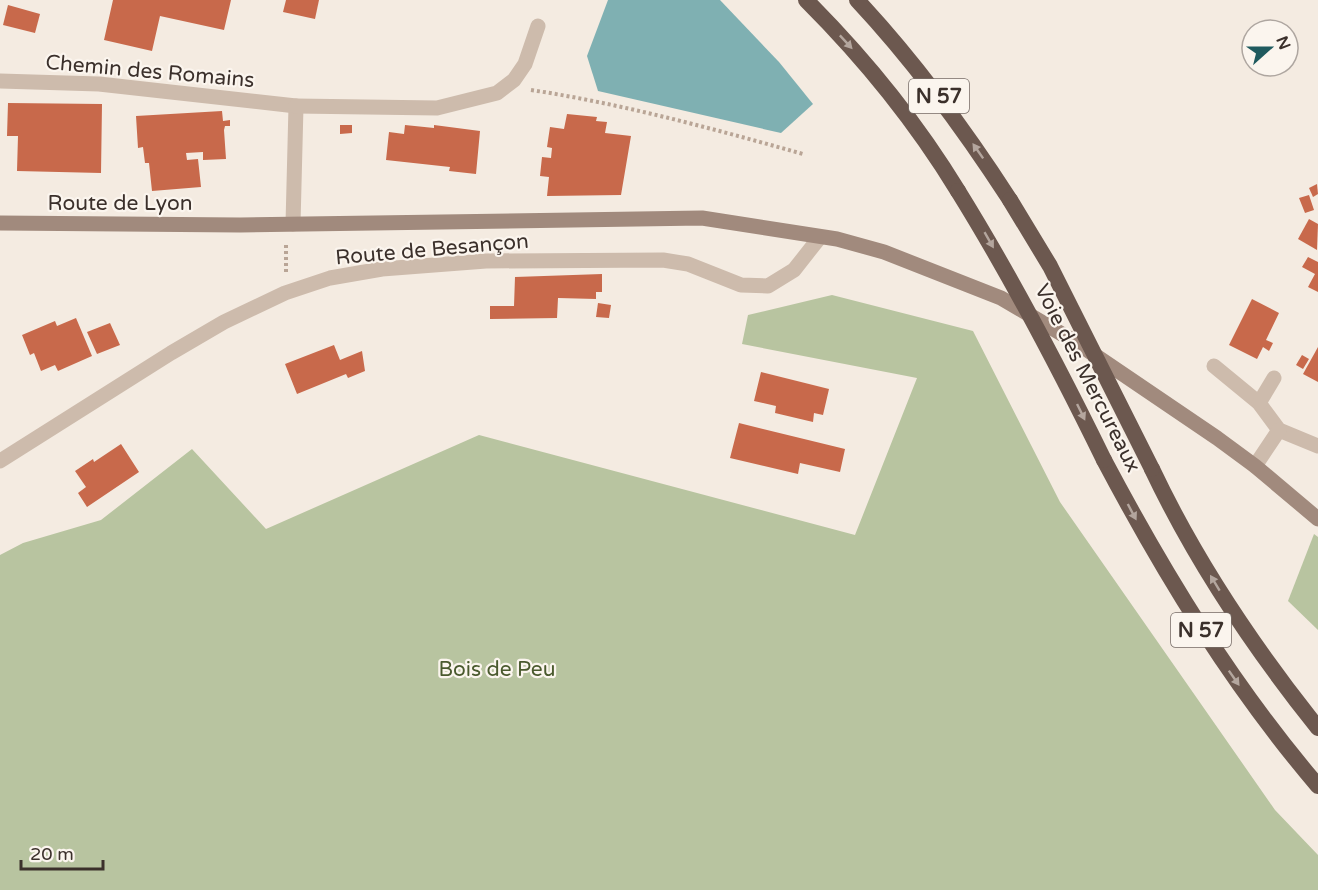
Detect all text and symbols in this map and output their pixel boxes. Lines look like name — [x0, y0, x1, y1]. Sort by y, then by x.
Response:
north arrow — [1240, 18, 1300, 78]
text: N — [1271, 33, 1295, 53]
one-way arrow — [839, 35, 853, 50]
street label: Chemin des Romains — [44, 50, 255, 93]
road number: N 57 — [909, 79, 969, 113]
one-way arrow — [972, 144, 984, 160]
street label: Route de Lyon — [47, 191, 193, 216]
street label: Route de Besançon — [334, 229, 530, 270]
one-way arrow — [983, 232, 993, 249]
street label: Voie des Mercureaux — [1029, 280, 1146, 477]
one-way arrow — [1076, 404, 1086, 421]
one-way arrow — [1127, 504, 1137, 521]
one-way arrow — [1209, 575, 1220, 591]
road number: N 57 — [1171, 613, 1231, 647]
park label: Bois de Peu — [438, 657, 556, 682]
one-way arrow — [1228, 670, 1239, 686]
scale bar — [21, 833, 104, 871]
text: 20 m — [30, 843, 74, 865]

